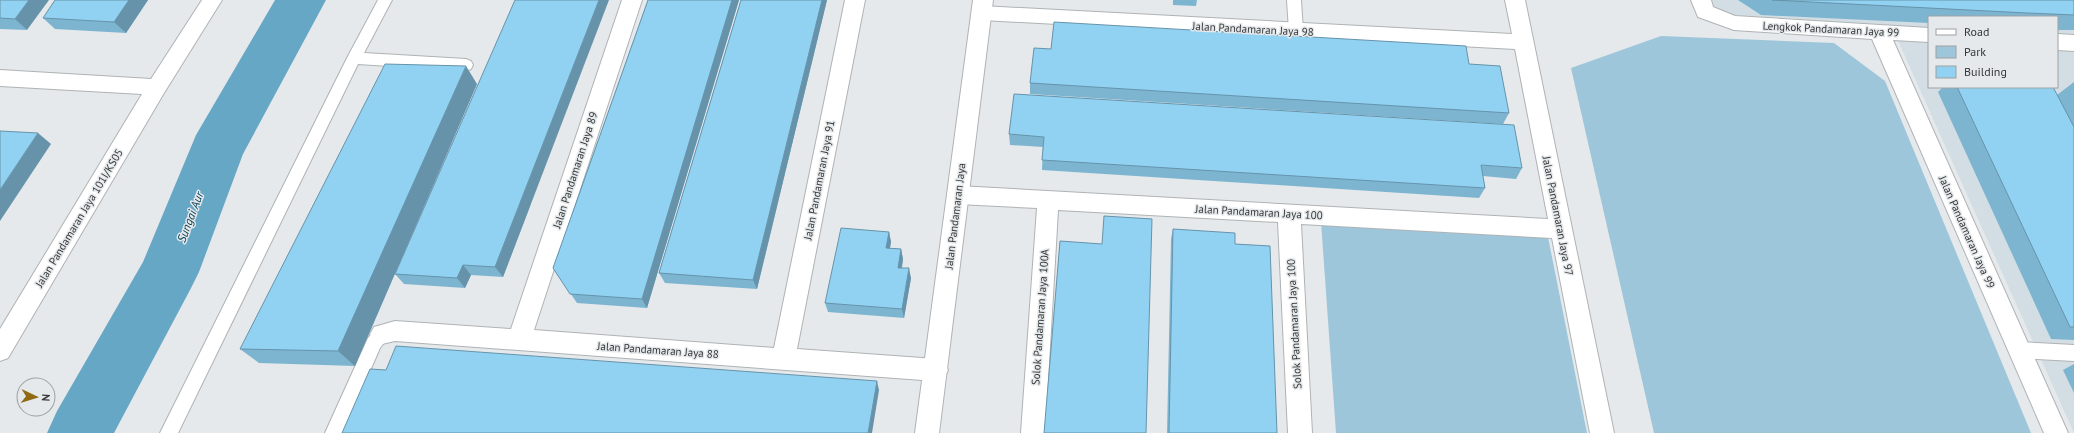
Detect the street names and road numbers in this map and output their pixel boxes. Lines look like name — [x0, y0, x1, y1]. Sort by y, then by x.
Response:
street label: Lengkok Pandamaran Jaya 99 — [1762, 18, 1900, 40]
street label: Jalan Pandamaran Jaya 98 — [1191, 19, 1314, 39]
street label: Jalan Pandamaran Jaya 89 — [549, 110, 600, 231]
street label: Jalan Pandamaran Jaya 91 — [800, 119, 837, 242]
street label: Jalan Pandamaran Jaya 101I/KS05 — [31, 146, 126, 291]
street label: Jalan Pandamaran Jaya 97 — [1539, 154, 1576, 277]
street label: Jalan Pandamaran Jaya — [941, 162, 968, 271]
street label: Jalan Pandamaran Jaya 99 — [1935, 173, 1998, 290]
street label: Jalan Pandamaran Jaya 100 — [1194, 202, 1323, 222]
street label: Solok Pandamaran Jaya 100A — [1028, 248, 1052, 386]
street label: Solok Pandamaran Jaya 100 — [1284, 259, 1304, 389]
street label: Jalan Pandamaran Jaya 88 — [596, 339, 719, 361]

